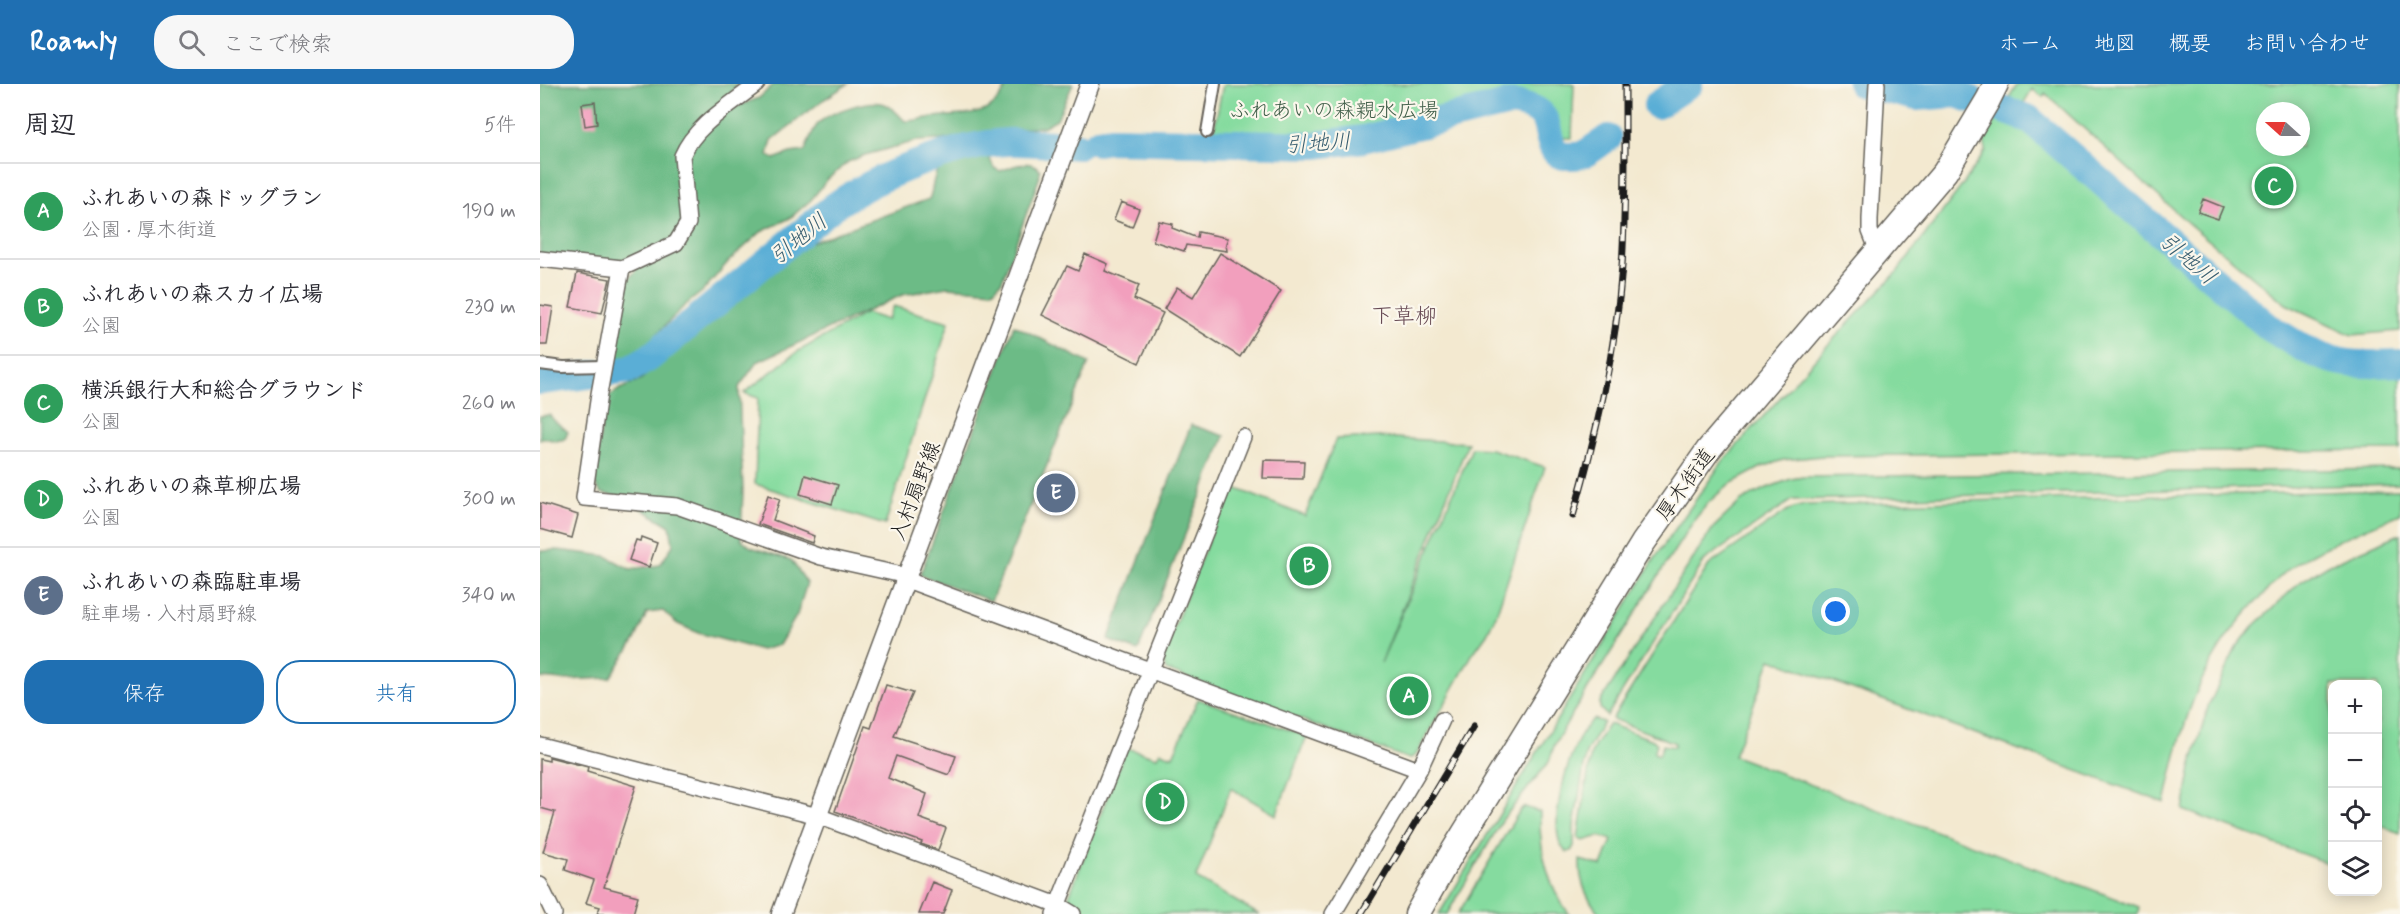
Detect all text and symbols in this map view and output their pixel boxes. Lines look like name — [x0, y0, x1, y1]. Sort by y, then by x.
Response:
search box — [154, 15, 574, 69]
text: Roamly — [30, 24, 118, 61]
icon: search — [175, 26, 208, 59]
text: ホーム — [1999, 30, 2061, 58]
text: 地図 — [2094, 30, 2136, 58]
text: 概要 — [2169, 30, 2211, 58]
text: お問い合わせ — [2244, 30, 2370, 58]
text: ここで検索 — [223, 31, 333, 59]
park label: ふれあいの森親水広場 — [1229, 97, 1439, 125]
north arrow — [2256, 102, 2310, 156]
text: 周辺 — [24, 109, 76, 143]
text: 5件 — [484, 112, 516, 139]
water label: 引地川 — [1284, 128, 1352, 160]
pin: C — [2254, 164, 2294, 208]
text: ふれあいの森ドッグラン — [81, 185, 323, 213]
text: A — [37, 198, 50, 225]
text: 190 m — [462, 198, 516, 225]
water label: 引地川 — [765, 208, 834, 271]
text: 公園 · 厚木街道 — [81, 217, 216, 244]
water label: 引地川 — [2154, 227, 2222, 292]
text: ふれあいの森スカイ広場 — [81, 281, 323, 309]
text: B — [37, 294, 50, 321]
text: 230 m — [464, 294, 516, 321]
district label: 下草柳 — [1371, 303, 1437, 331]
text: 公園 — [81, 313, 121, 340]
text: 横浜銀行大和総合グラウンド — [81, 377, 367, 405]
text: C — [36, 390, 51, 417]
text: 260 m — [462, 390, 516, 417]
text: 公園 — [81, 409, 121, 436]
street label: 入村扇野線 — [884, 437, 948, 545]
street label: 厚木街道 — [1650, 442, 1722, 527]
pin: E — [1036, 470, 1076, 516]
text: ふれあいの森草柳広場 — [81, 473, 301, 501]
text: D — [37, 486, 50, 513]
text: 300 m — [462, 486, 516, 513]
text: 公園 — [81, 505, 121, 532]
pin: B — [1290, 544, 1328, 588]
text: ふれあいの森臨駐車場 — [81, 569, 301, 597]
text: E — [38, 582, 49, 609]
text: 340 m — [461, 582, 516, 609]
your location — [1821, 597, 1850, 626]
text: 駐車場 · 入村扇野線 — [81, 601, 256, 628]
button: 保存 — [24, 660, 264, 724]
button: 共有 — [276, 660, 516, 724]
pin: A — [1390, 674, 1428, 718]
map controls — [2328, 680, 2382, 896]
button: + — [2328, 680, 2382, 734]
button: − — [2328, 734, 2382, 788]
pin: D — [1146, 780, 1184, 824]
button: locate — [2328, 788, 2382, 842]
button: layers — [2328, 842, 2382, 896]

